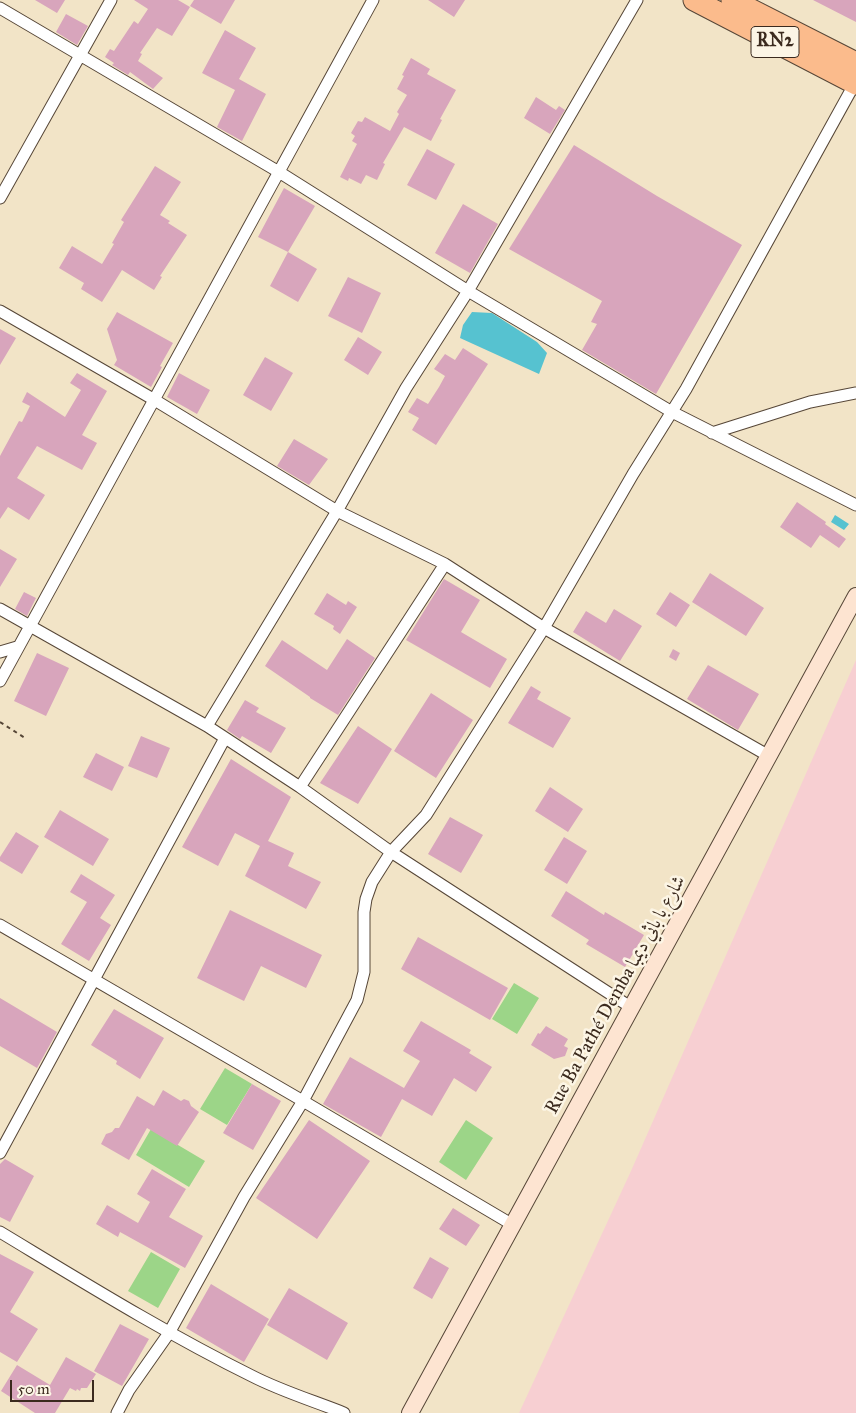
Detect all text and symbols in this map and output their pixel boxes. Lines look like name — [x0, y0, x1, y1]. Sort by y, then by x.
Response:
road number: RN2 — [751, 27, 799, 58]
street label: Rue Ba Pathé Demba شارع با باثي ديمبا — [541, 872, 691, 1118]
scale bar — [12, 1370, 96, 1402]
text: 50 m — [18, 1380, 50, 1398]

